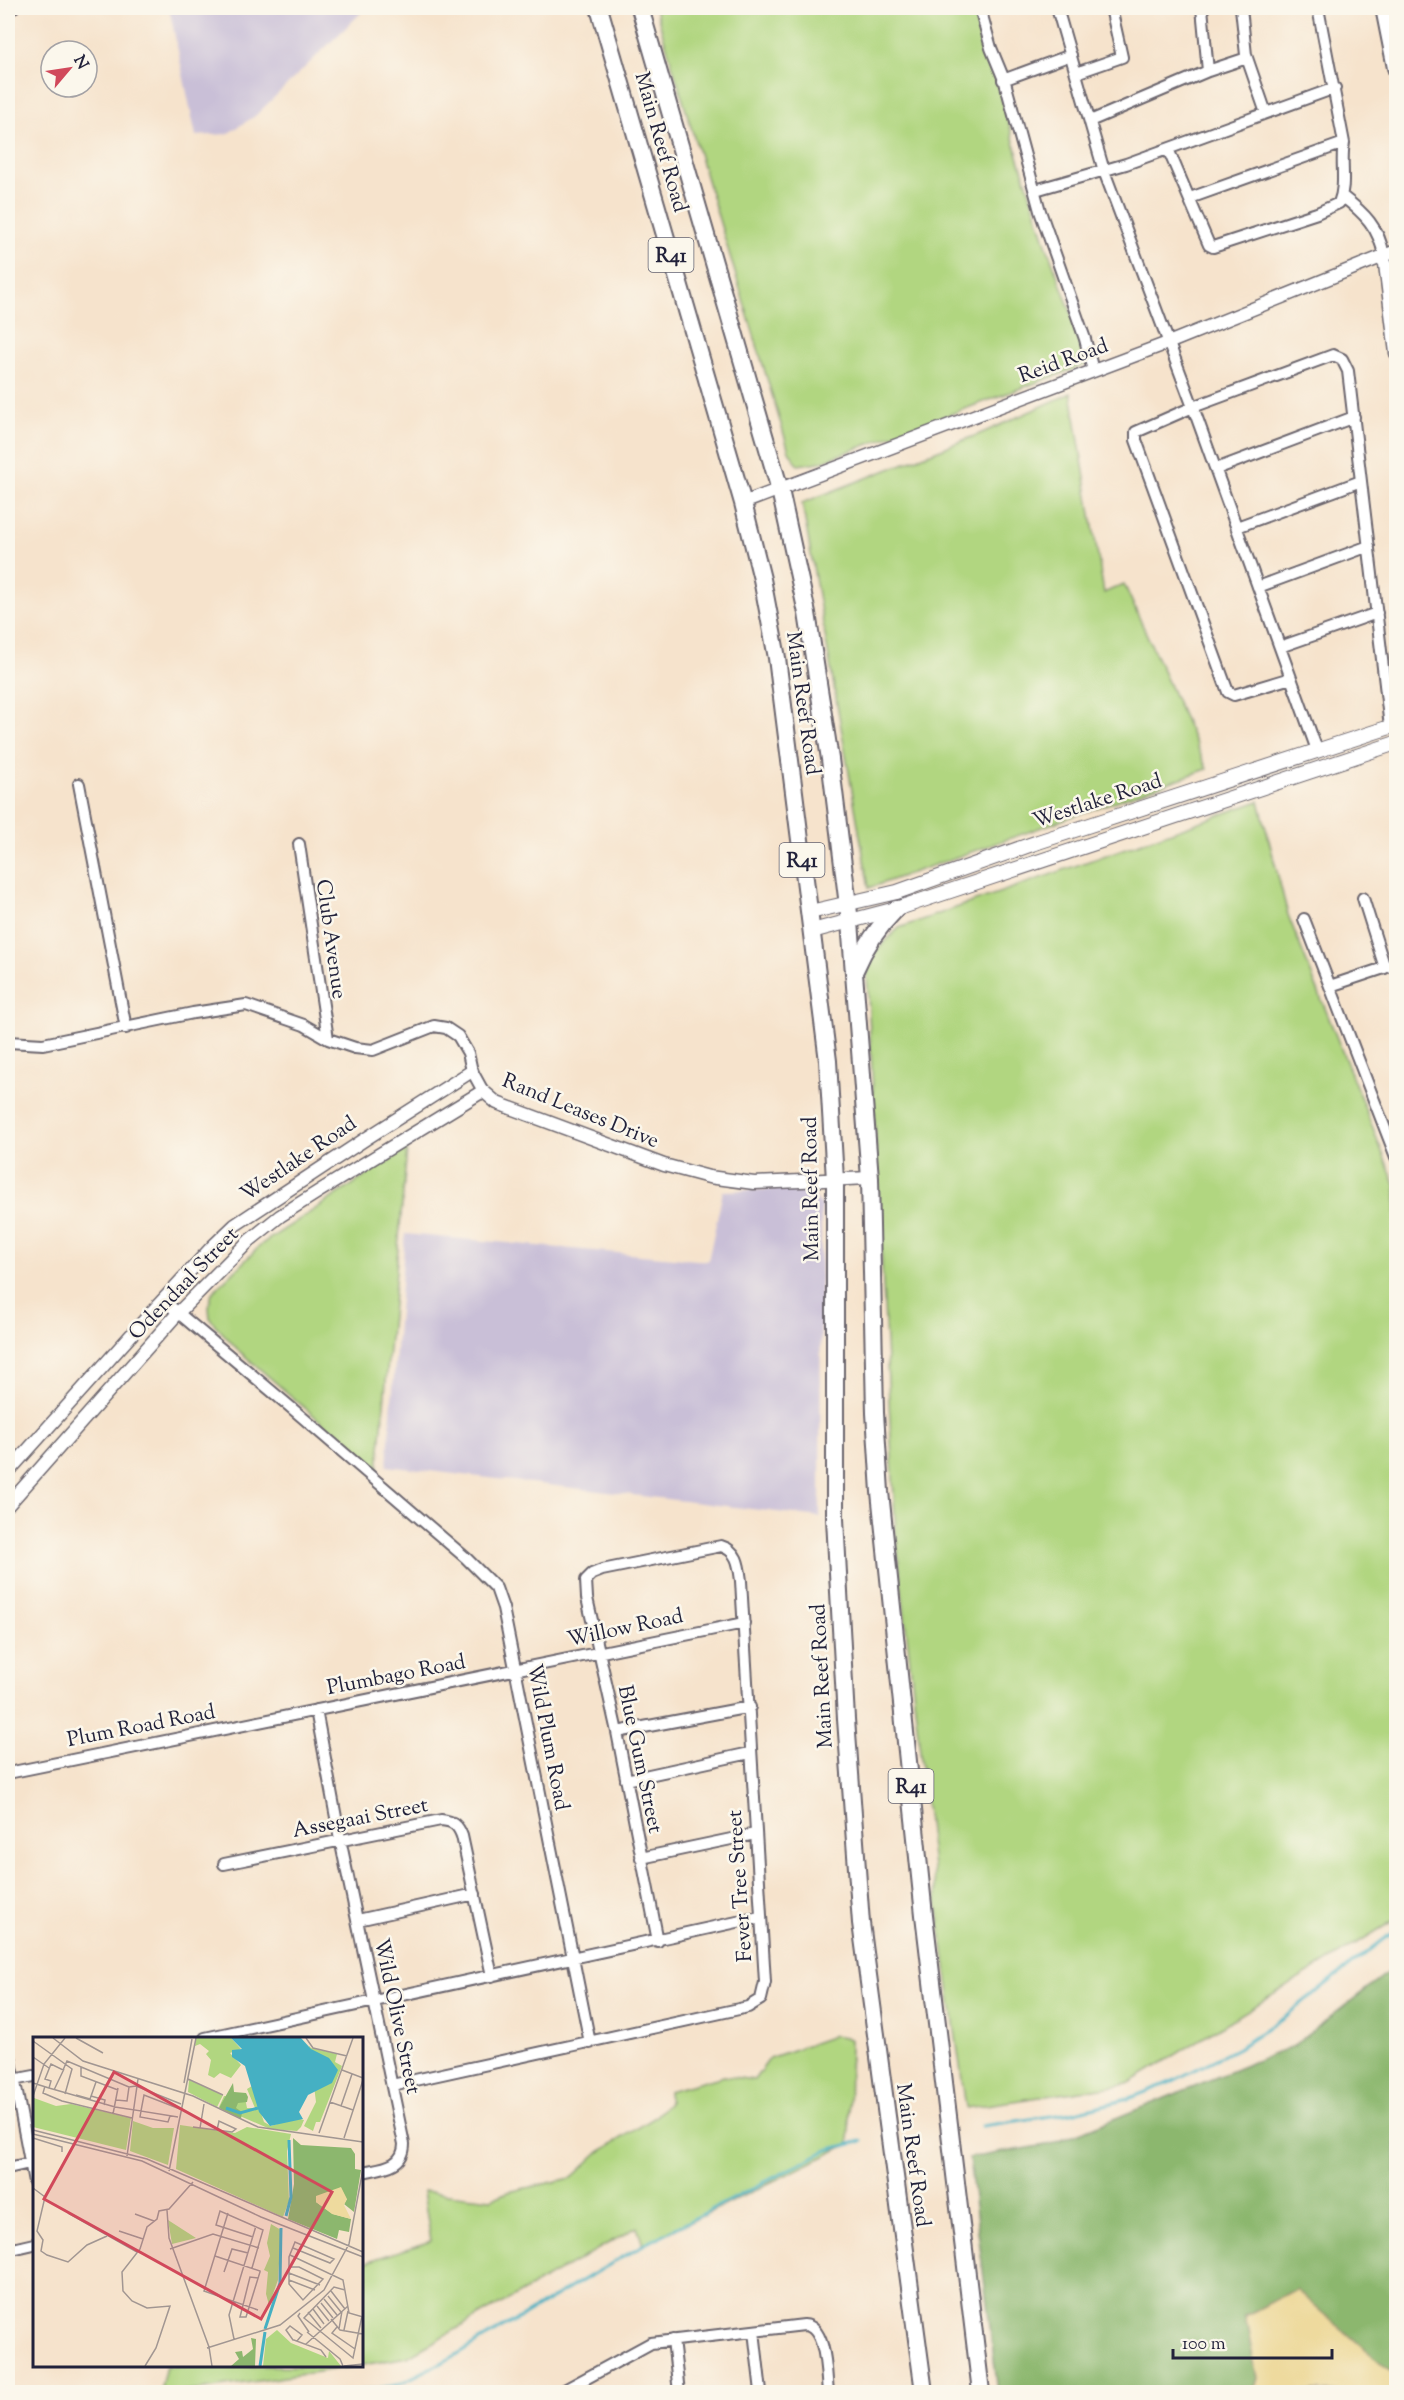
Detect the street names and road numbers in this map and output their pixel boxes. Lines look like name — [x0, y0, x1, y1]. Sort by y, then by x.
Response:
street label: Main Reef Road — [626, 69, 694, 216]
road number: R41 — [648, 238, 694, 272]
street label: Reid Road — [1015, 332, 1113, 392]
street label: Main Reef Road — [777, 629, 827, 777]
street label: Westlake Road — [1029, 767, 1166, 837]
road number: R41 — [780, 843, 824, 877]
street label: Club Avenue — [307, 877, 353, 1001]
street label: Rand Leases Drive — [497, 1067, 663, 1157]
street label: Westlake Road — [235, 1110, 363, 1210]
street label: Main Reef Road — [796, 1116, 828, 1262]
street label: Odendaal Street — [122, 1221, 246, 1348]
street label: Willow Road — [565, 1602, 686, 1656]
street label: Main Reef Road — [804, 1603, 842, 1749]
street label: Plumbago Road — [324, 1648, 469, 1704]
street label: Wild Plum Road — [518, 1662, 576, 1813]
street label: Blue Gum Street — [609, 1683, 669, 1836]
street label: Plum Road Road — [65, 1698, 218, 1756]
road number: R41 — [888, 1769, 934, 1803]
street label: Assegaai Street — [290, 1791, 431, 1847]
street label: Fever Tree Street — [721, 1809, 761, 1963]
street label: Wild Olive Street — [365, 1936, 427, 2097]
street label: Main Reef Road — [887, 2081, 937, 2229]

